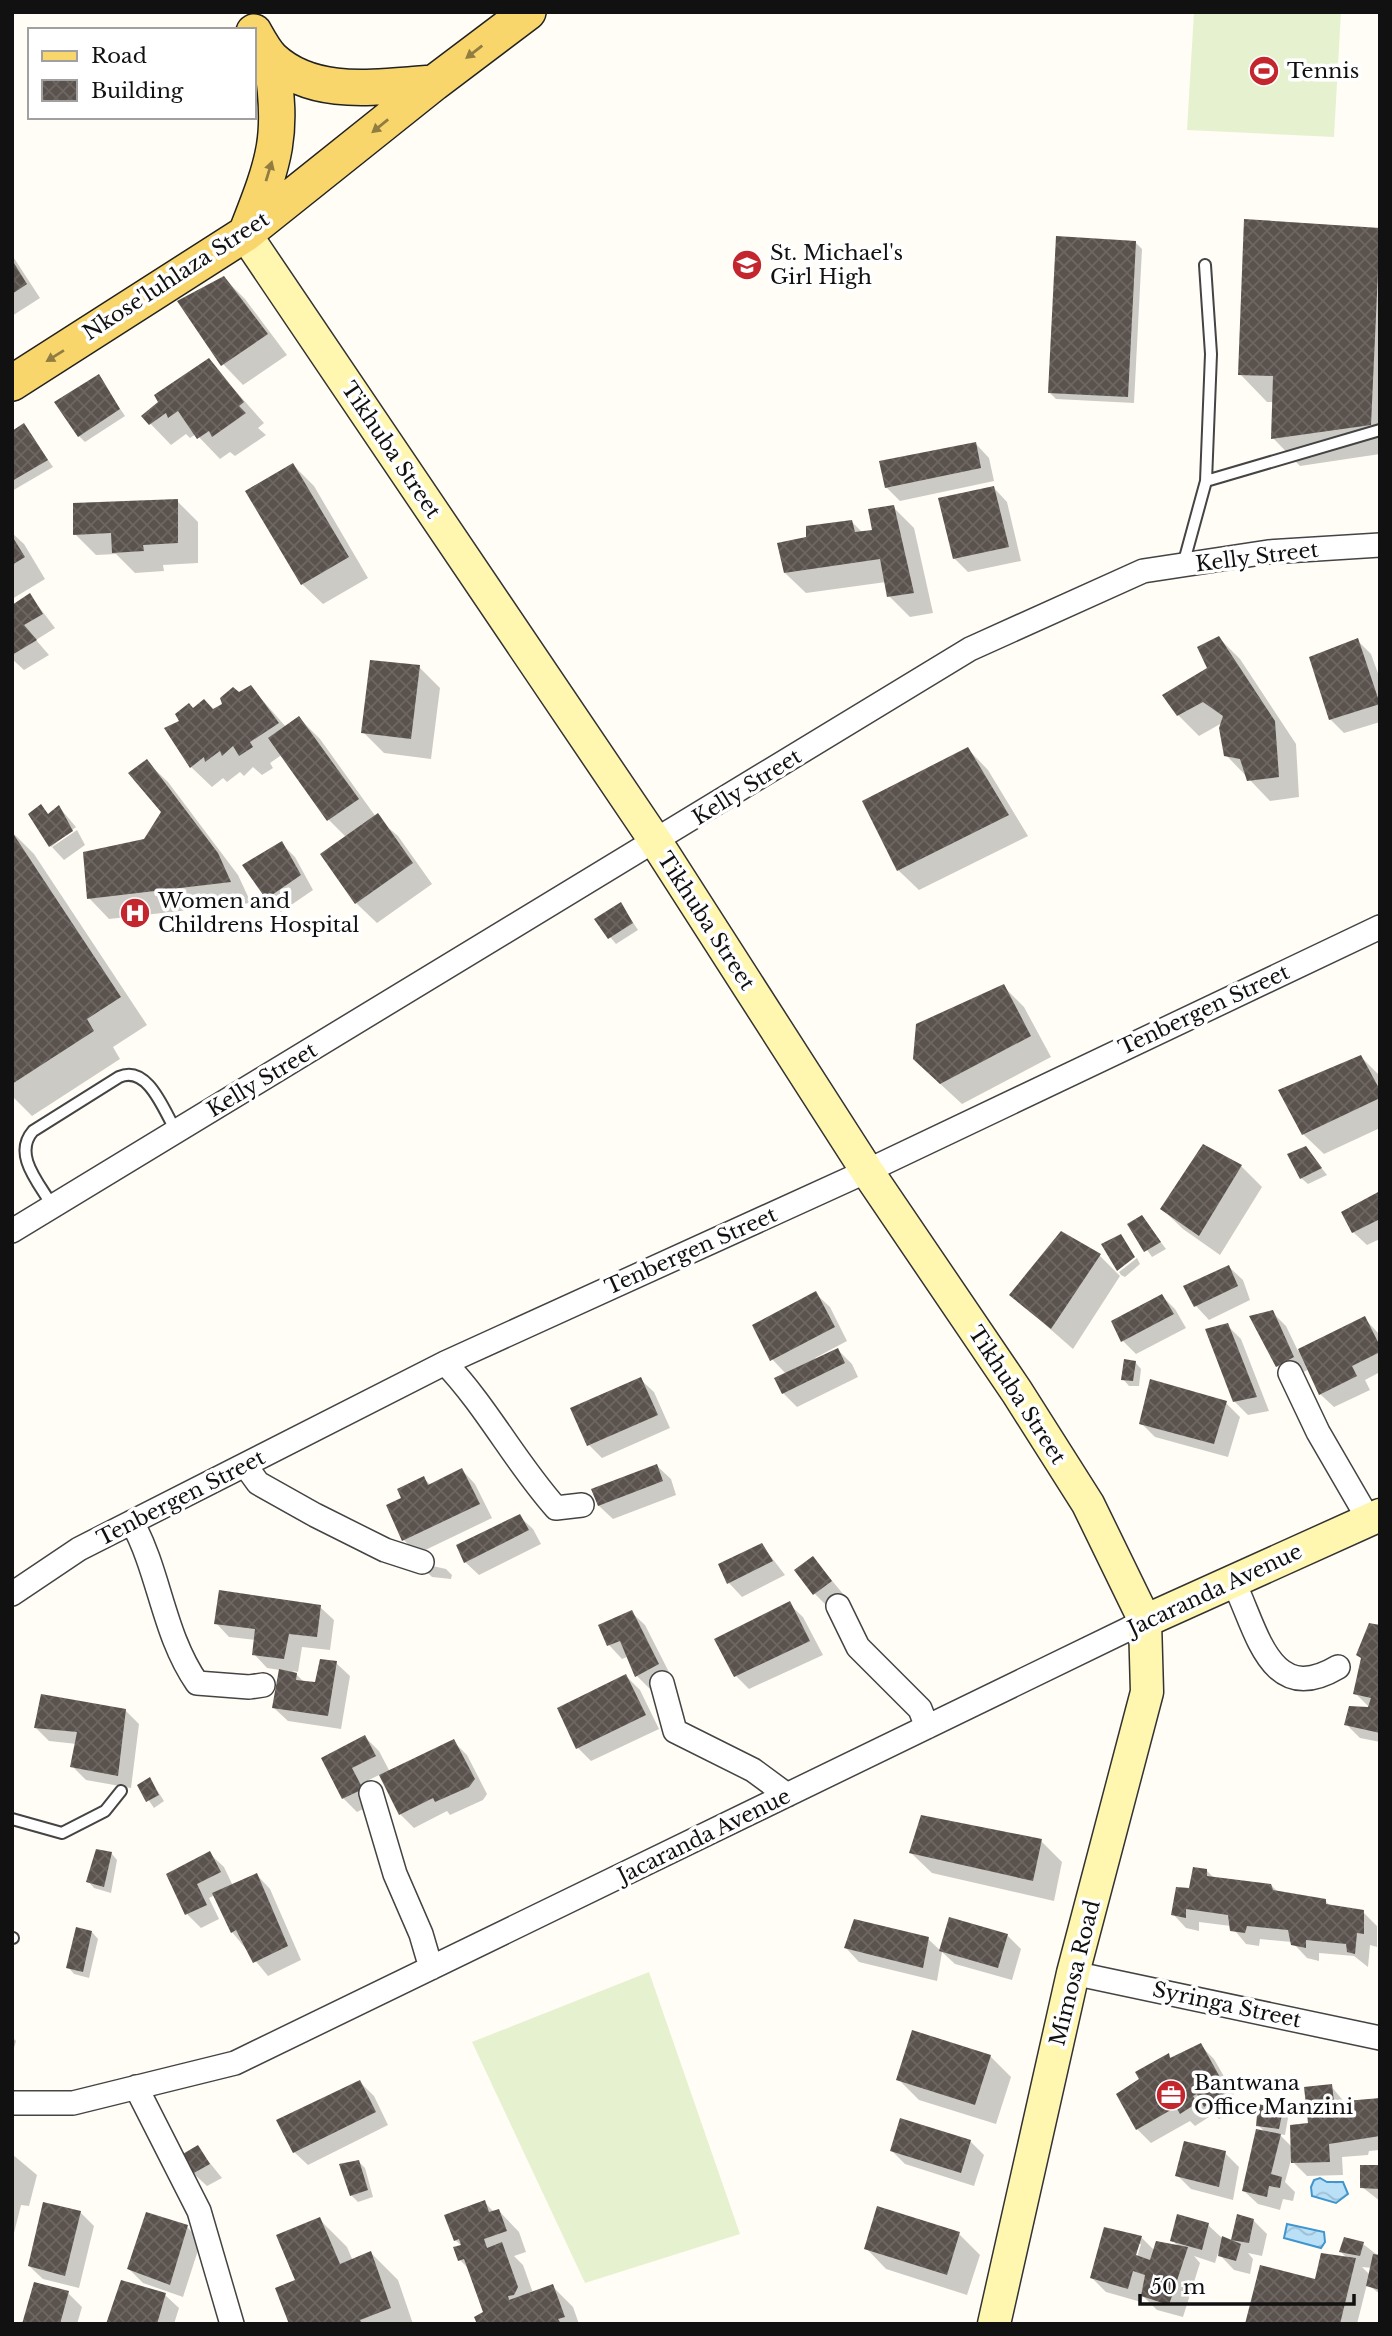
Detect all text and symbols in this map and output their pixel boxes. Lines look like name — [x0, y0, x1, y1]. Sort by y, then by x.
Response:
legend — [28, 28, 256, 119]
text: Road — [91, 43, 147, 69]
one-way arrow — [465, 44, 483, 59]
sports icon: Tennis — [1247, 54, 1281, 88]
place label: Tennis — [1287, 58, 1359, 84]
text: Building — [91, 78, 184, 104]
one-way arrow — [372, 118, 389, 133]
one-way arrow — [265, 160, 275, 181]
street label: Nkose'luhlaza Street — [78, 206, 274, 346]
place label: St. Michael's Girl High — [770, 240, 903, 290]
school or university icon: St. Michael's Girl High — [730, 248, 764, 282]
one-way arrow — [45, 349, 65, 362]
street label: Tikhuba Street — [336, 377, 446, 523]
street label: Kelly Street — [1194, 537, 1320, 577]
street label: Kelly Street — [688, 743, 806, 831]
street label: Tikhuba Street — [652, 847, 760, 995]
place label: Women and Childrens Hospital — [157, 888, 359, 938]
hospital icon: Women and Childrens Hospital — [118, 896, 152, 930]
street label: Tenbergen Street — [1115, 959, 1293, 1061]
street label: Kelly Street — [202, 1037, 322, 1123]
street label: Tenbergen Street — [601, 1201, 781, 1301]
street label: Tikhuba Street — [963, 1321, 1071, 1469]
street label: Tenbergen Street — [93, 1444, 269, 1552]
street label: Jacaranda Avenue — [1121, 1538, 1306, 1643]
street label: Jacaranda Avenue — [611, 1783, 795, 1890]
street label: Mimosa Road — [1044, 1897, 1106, 2049]
street label: Syringa Street — [1150, 1977, 1304, 2033]
place label: Bantwana Office Manzini — [1194, 2070, 1353, 2120]
office icon: Bantwana Office Manzini — [1154, 2078, 1188, 2112]
scale bar — [1140, 2262, 1354, 2306]
text: 50 m — [1150, 2274, 1206, 2300]

